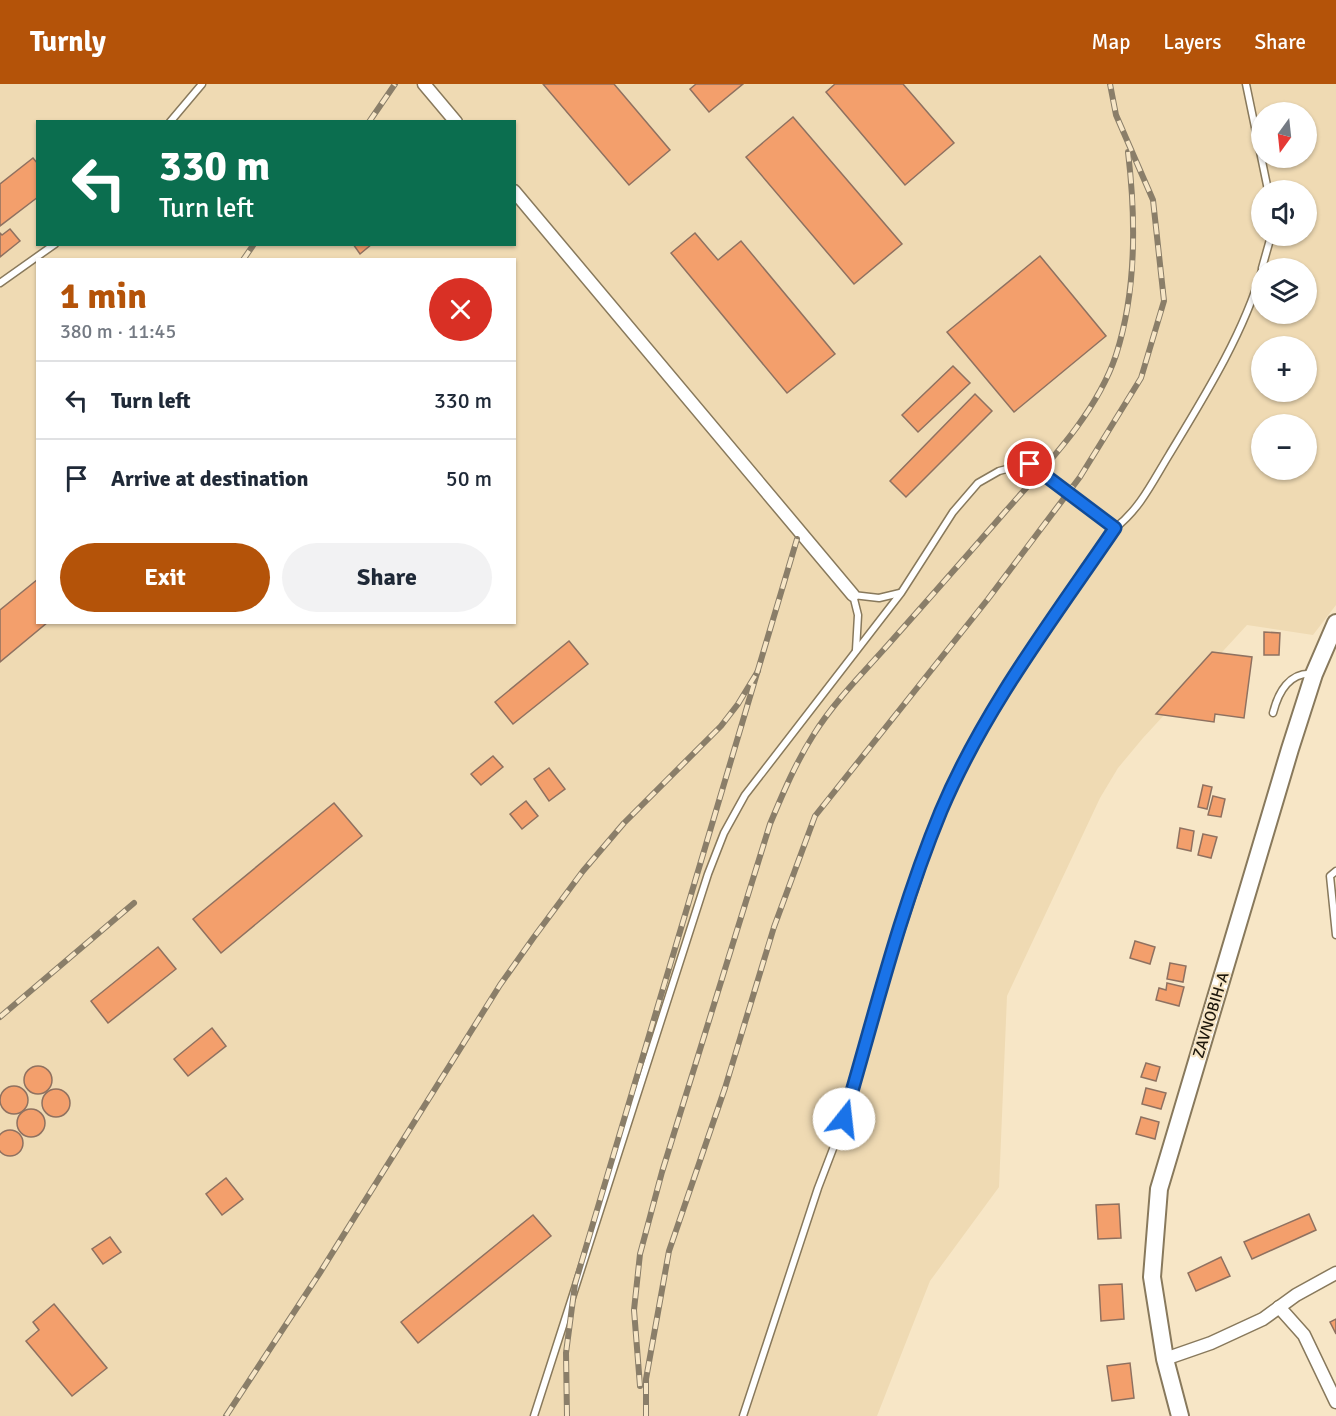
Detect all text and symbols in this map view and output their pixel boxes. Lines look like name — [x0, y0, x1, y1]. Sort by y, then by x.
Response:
text: Turnly — [30, 25, 106, 59]
text: Map — [1092, 29, 1130, 55]
text: Layers — [1163, 29, 1221, 55]
text: Share — [1254, 29, 1306, 55]
north arrow — [1251, 102, 1317, 168]
map controls — [1251, 102, 1317, 480]
text: 330 m — [159, 141, 270, 192]
icon: left — [60, 144, 138, 222]
button: sound — [1251, 180, 1317, 246]
text: Turn left — [159, 192, 254, 225]
button: layers — [1251, 258, 1317, 324]
text: 1 min — [60, 274, 147, 319]
button: close — [429, 278, 492, 341]
text: 380 m · 11:45 — [60, 319, 176, 344]
button: + — [1251, 336, 1317, 402]
icon: left — [60, 384, 93, 417]
text: Turn left — [111, 387, 191, 414]
text: 330 m — [434, 387, 492, 414]
button: − — [1251, 414, 1317, 480]
pin — [1004, 438, 1055, 489]
icon: arrive — [1013, 447, 1046, 480]
icon: arrive — [60, 462, 93, 495]
text: Arrive at destination — [111, 465, 308, 492]
text: 50 m — [446, 465, 492, 492]
button: Exit — [60, 543, 270, 612]
button: Share — [282, 543, 492, 612]
street label: ZAVNOBIH-A — [1188, 969, 1234, 1061]
position arrow — [812, 1087, 876, 1151]

